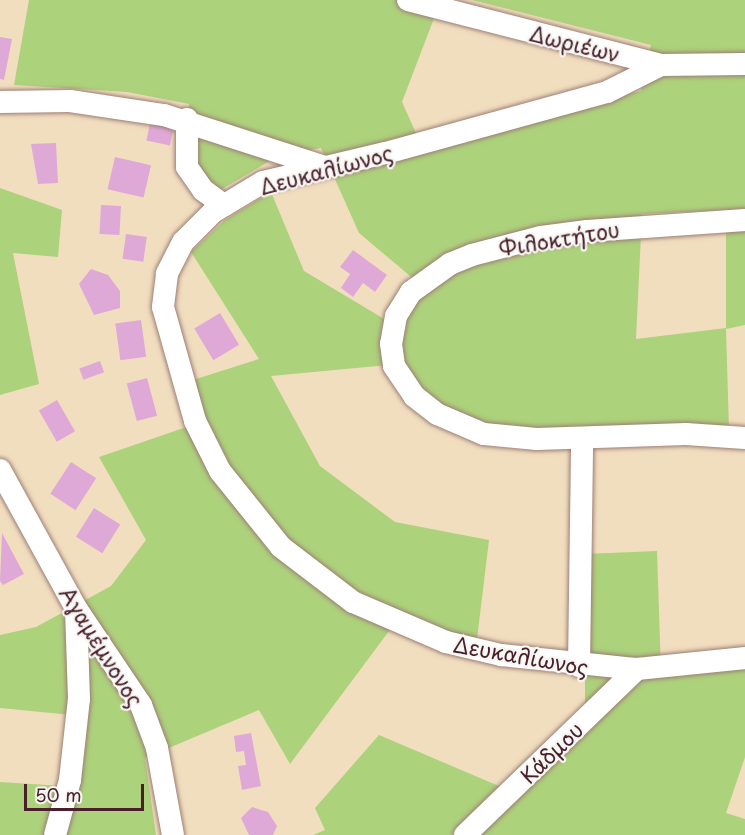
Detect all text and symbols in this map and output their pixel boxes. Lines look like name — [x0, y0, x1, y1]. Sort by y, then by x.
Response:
street label: Δωριέων — [527, 20, 623, 66]
street label: Δευκαλίωνος — [257, 139, 395, 199]
street label: Φιλοκτήτου — [497, 216, 621, 260]
street label: Αγαμέμνονος — [55, 581, 149, 711]
street label: Δευκαλίωνος — [452, 631, 590, 679]
street label: Κάδμου — [515, 716, 587, 788]
scale bar — [27, 772, 147, 810]
text: 50 m — [35, 781, 82, 808]

